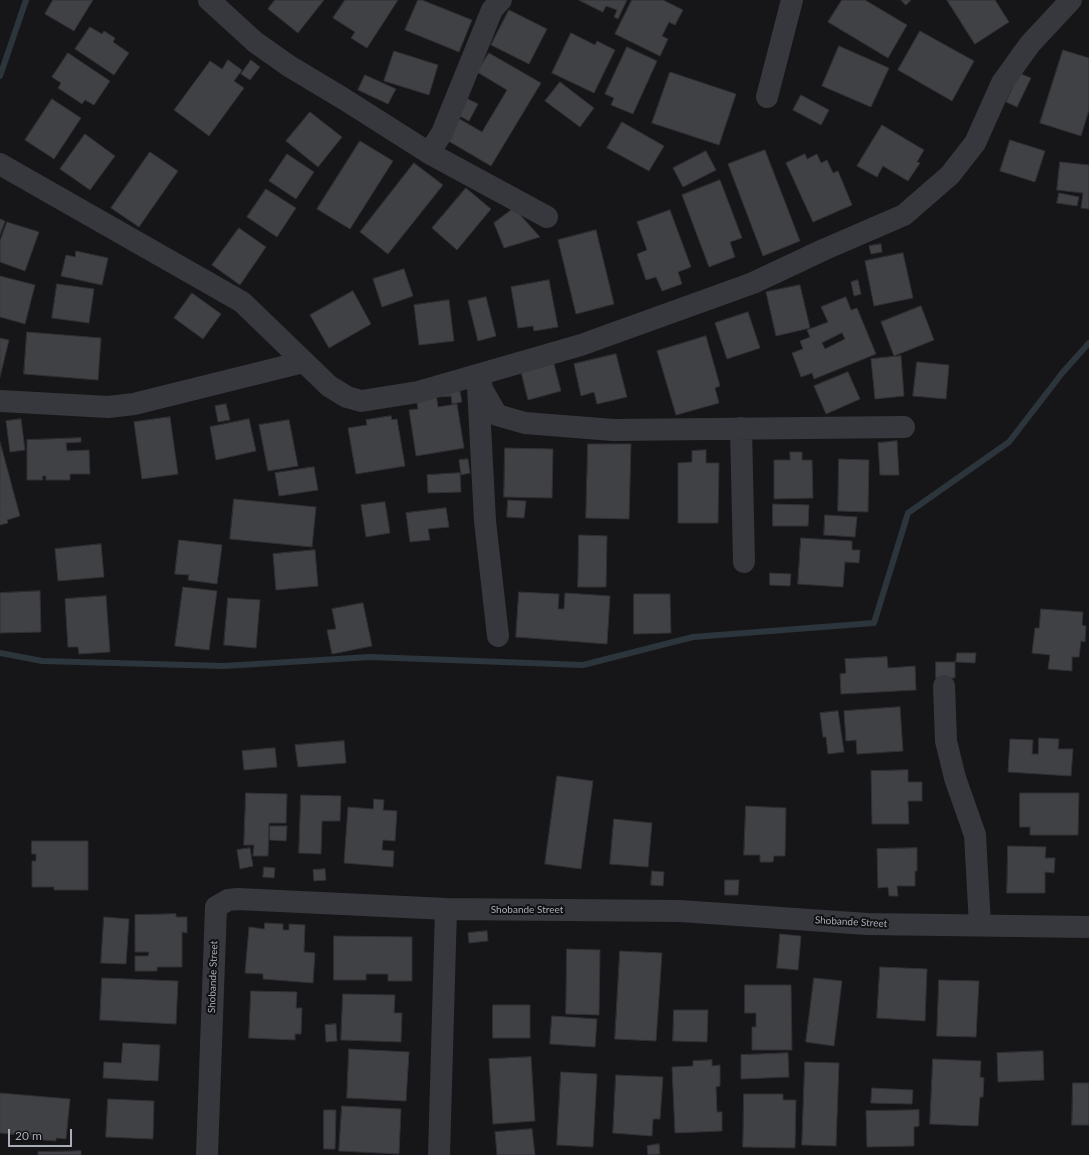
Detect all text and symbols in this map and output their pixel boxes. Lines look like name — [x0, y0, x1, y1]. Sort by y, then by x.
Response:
street label: Shobande Street — [491, 904, 563, 916]
street label: Shobande Street — [814, 914, 888, 930]
street label: Shobande Street — [206, 941, 220, 1013]
scale bar — [10, 1121, 74, 1147]
text: 20 m — [15, 1128, 42, 1143]

